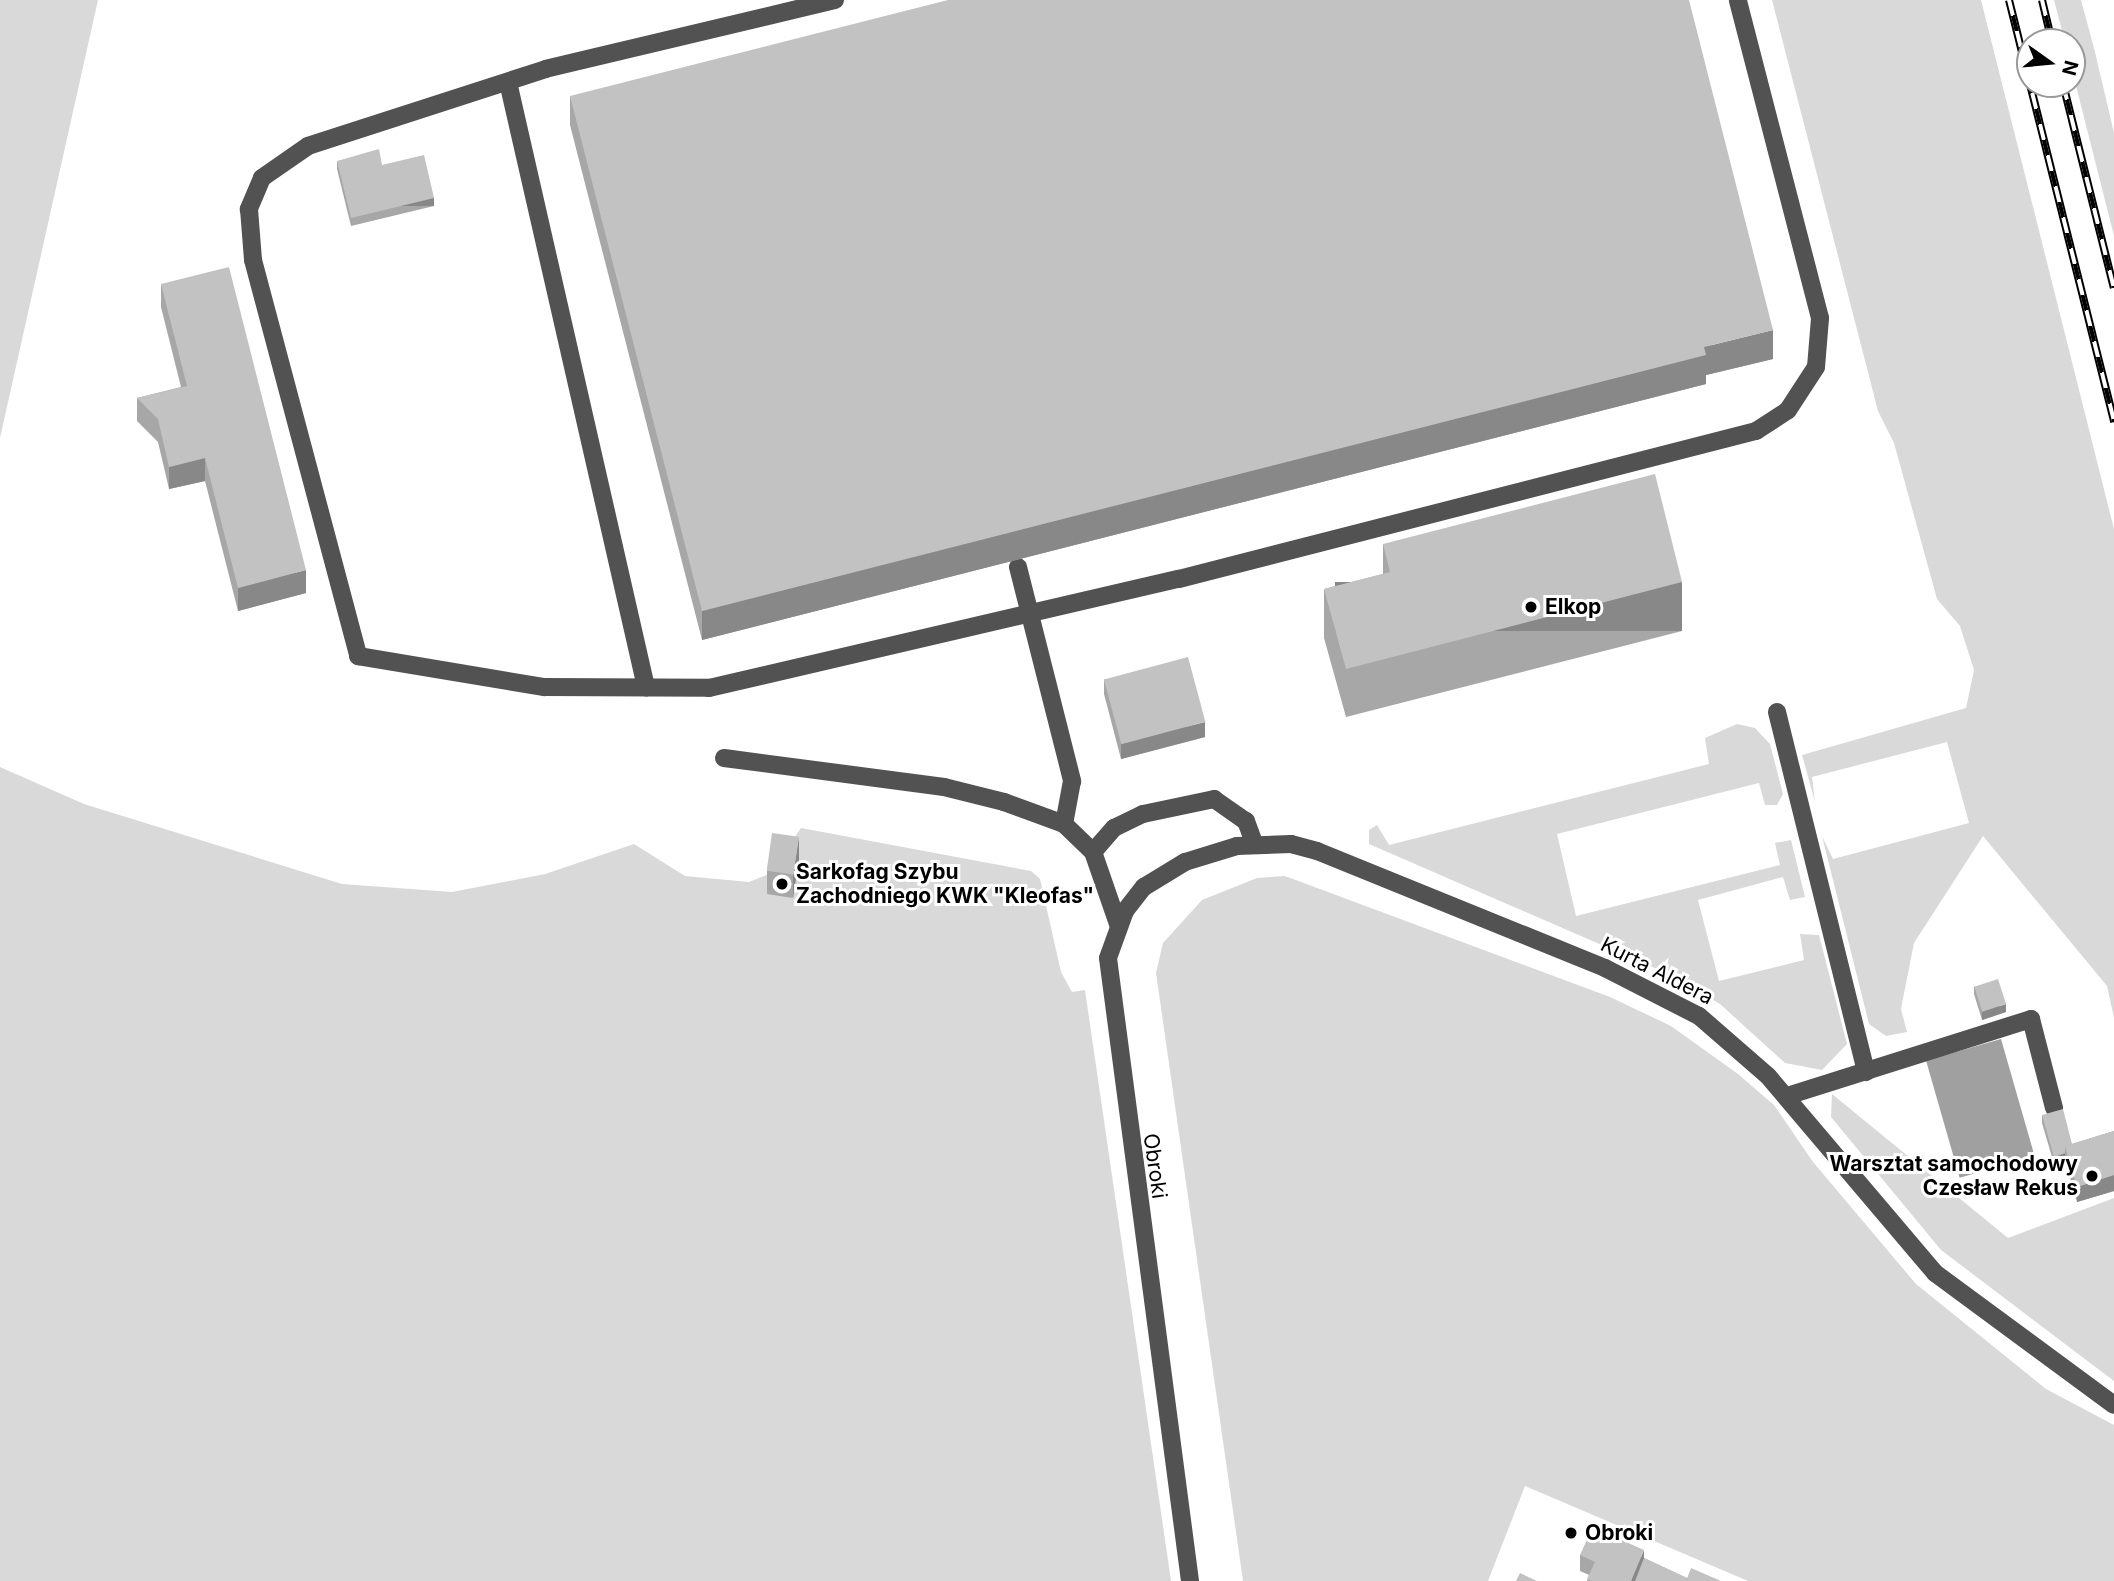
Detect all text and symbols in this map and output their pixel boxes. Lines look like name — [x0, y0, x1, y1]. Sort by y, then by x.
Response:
north arrow — [2016, 28, 2086, 98]
text: N — [2057, 58, 2083, 78]
place label: Elkop — [1545, 594, 1601, 620]
marker: Elkop — [1523, 599, 1539, 615]
place label: Sarkofag Szybu Zachodniego KWK "Kleofas" — [796, 859, 1094, 909]
marker: Sarkofag Szybu Zachodniego KWK "Kleofas" — [774, 876, 790, 892]
street label: Kurta Aldera — [1596, 932, 1718, 1010]
street label: Obroki — [1138, 1132, 1172, 1200]
place label: Warsztat samochodowy Czesław Rekus — [1830, 1151, 2078, 1201]
marker: Warsztat samochodowy Czesław Rekus — [2084, 1168, 2100, 1184]
place label: Obroki — [1585, 1520, 1653, 1546]
marker: Obroki — [1563, 1525, 1579, 1541]

